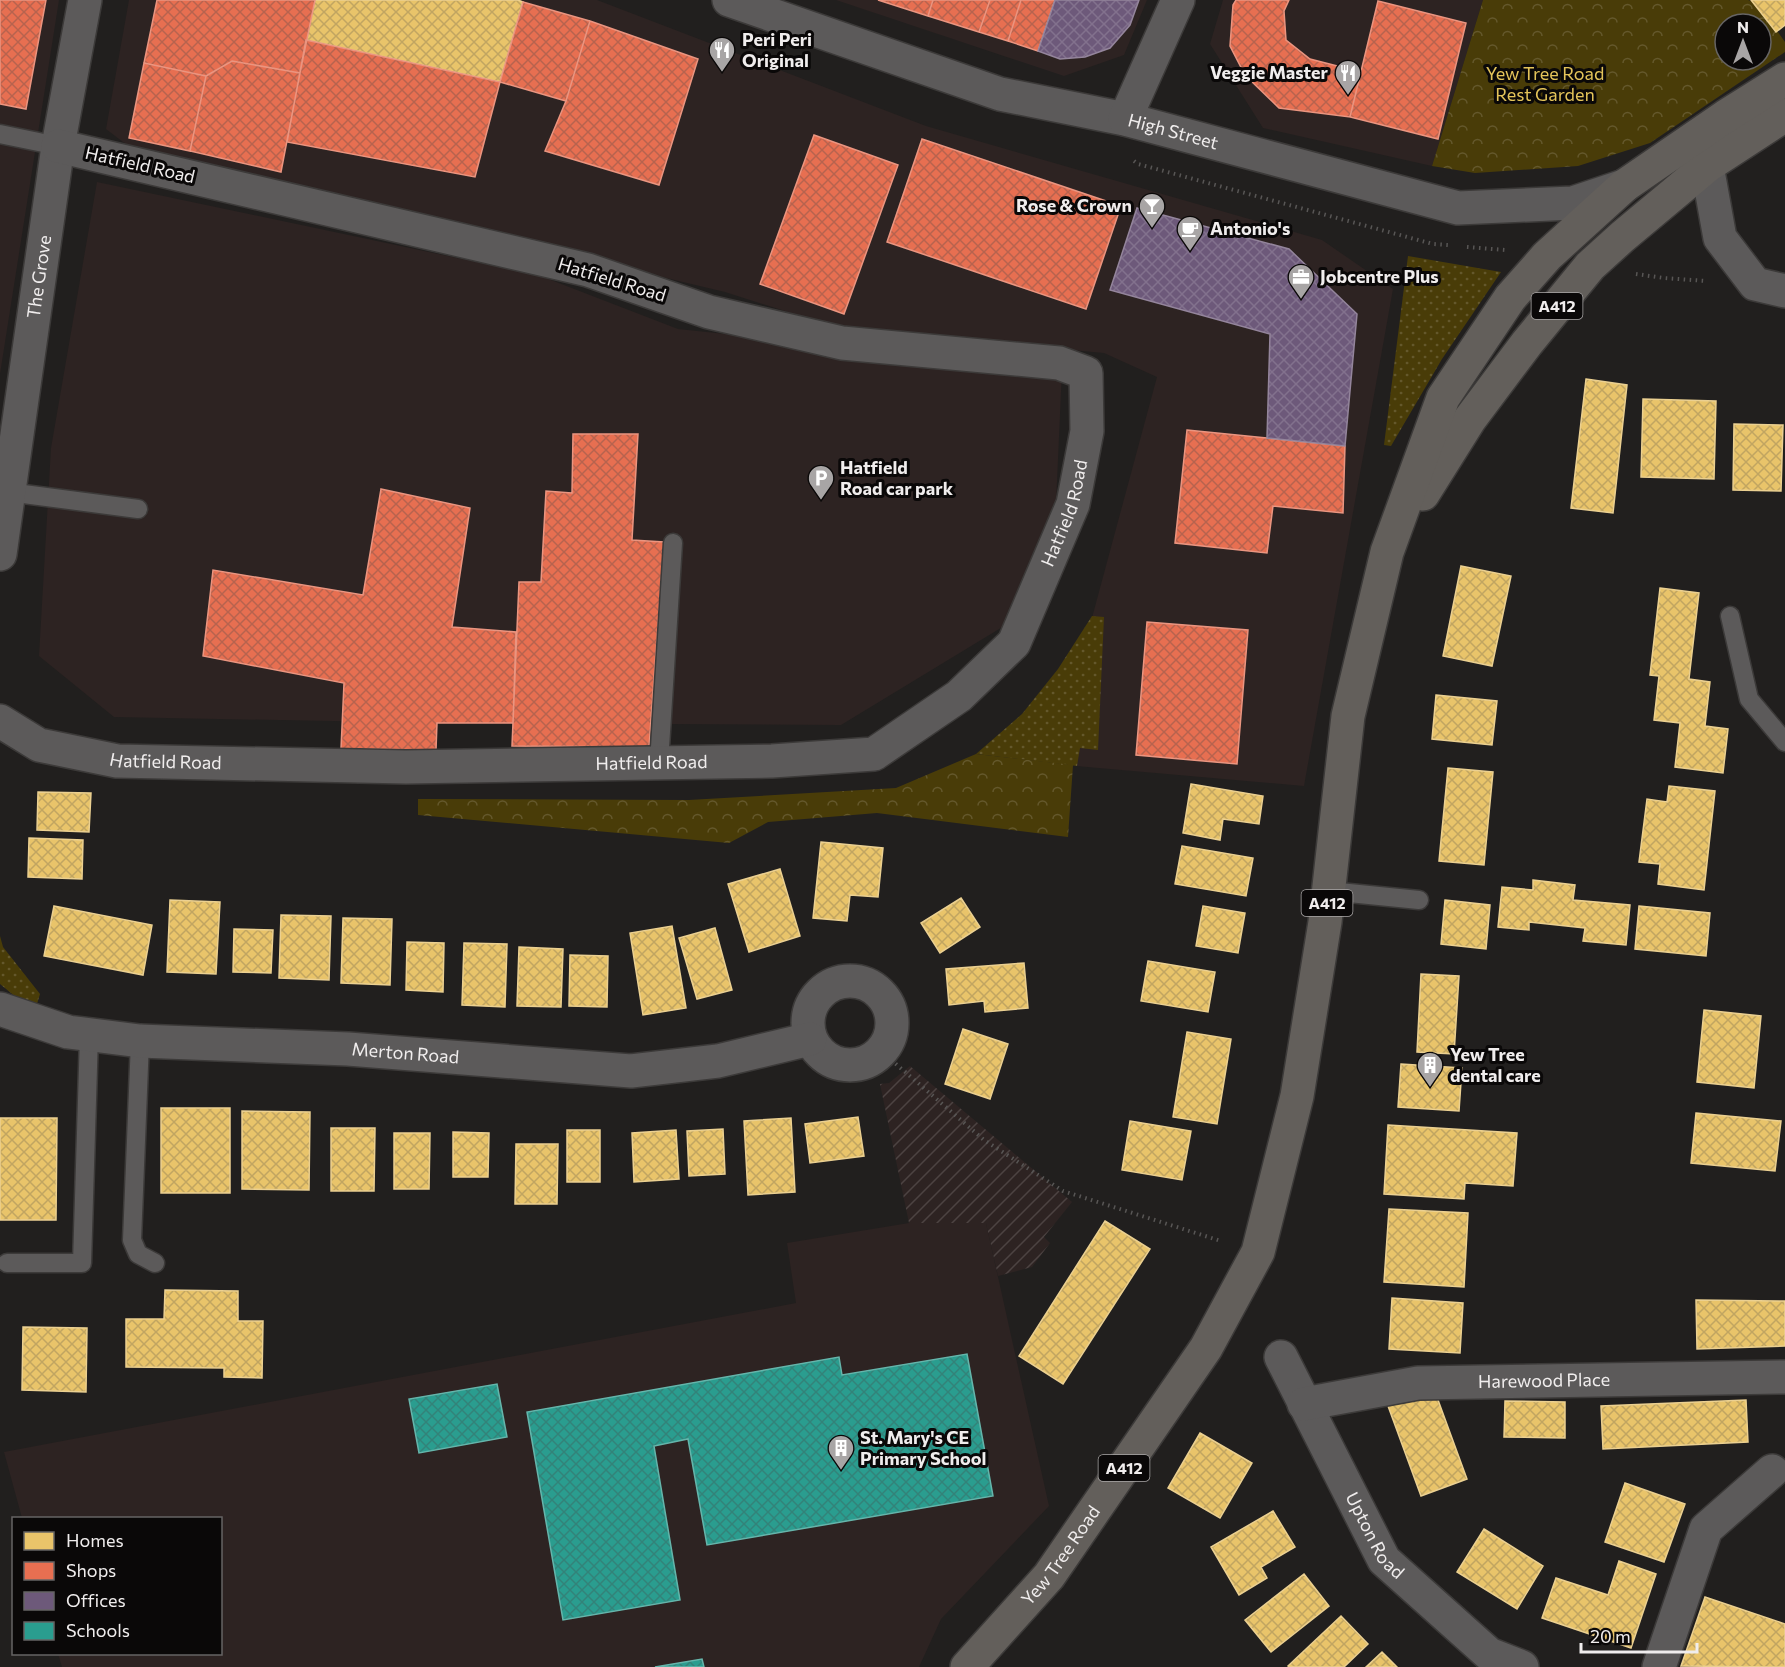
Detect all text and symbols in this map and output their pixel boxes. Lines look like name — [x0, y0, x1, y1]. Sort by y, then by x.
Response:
north arrow — [1713, 12, 1773, 72]
text: N — [1737, 17, 1749, 36]
place label: Peri Peri Original — [742, 28, 812, 71]
restaurant icon: Peri Peri Original — [707, 35, 737, 73]
restaurant icon: Veggie Master — [1333, 58, 1363, 96]
place label: Veggie Master — [1210, 61, 1329, 83]
park label: Yew Tree Road Rest Garden — [1486, 62, 1604, 105]
street label: High Street — [1126, 108, 1221, 153]
street label: Hatfield Road — [83, 141, 197, 187]
bar icon: Rose & Crown — [1137, 191, 1167, 229]
place label: Rose & Crown — [1016, 194, 1132, 216]
cafe icon: Antonio's — [1175, 214, 1205, 252]
place label: Antonio's — [1210, 217, 1290, 239]
street label: The Grove — [22, 234, 55, 320]
street label: Hatfield Road — [556, 252, 669, 306]
office icon: Jobcentre Plus — [1286, 262, 1316, 300]
place label: Jobcentre Plus — [1320, 265, 1439, 287]
road number: A412 — [1532, 293, 1582, 319]
place label: Hatfield Road car park — [840, 456, 954, 499]
street label: Hatfield Road — [1036, 458, 1091, 570]
parking icon: Hatfield Road car park — [806, 463, 836, 501]
street label: Hatfield Road — [108, 748, 222, 773]
street label: Hatfield Road — [595, 750, 708, 774]
road number: A412 — [1302, 890, 1352, 916]
street label: Merton Road — [351, 1037, 460, 1068]
place label: Yew Tree dental care — [1450, 1043, 1541, 1086]
building icon: Yew Tree dental care — [1415, 1050, 1445, 1088]
street label: Harewood Place — [1478, 1368, 1610, 1392]
place label: St. Mary's CE Primary School — [860, 1426, 986, 1469]
building icon: St. Mary's CE Primary School — [826, 1433, 856, 1471]
road number: A412 — [1098, 1455, 1150, 1481]
street label: Upton Road — [1341, 1488, 1409, 1583]
street label: Yew Tree Road — [1016, 1501, 1104, 1609]
legend — [12, 1517, 222, 1655]
text: Homes — [66, 1529, 124, 1551]
text: Shops — [66, 1559, 116, 1581]
text: Offices — [66, 1589, 126, 1611]
scale bar — [1581, 1616, 1696, 1654]
text: Schools — [66, 1619, 130, 1641]
text: 20 m — [1590, 1625, 1631, 1647]

